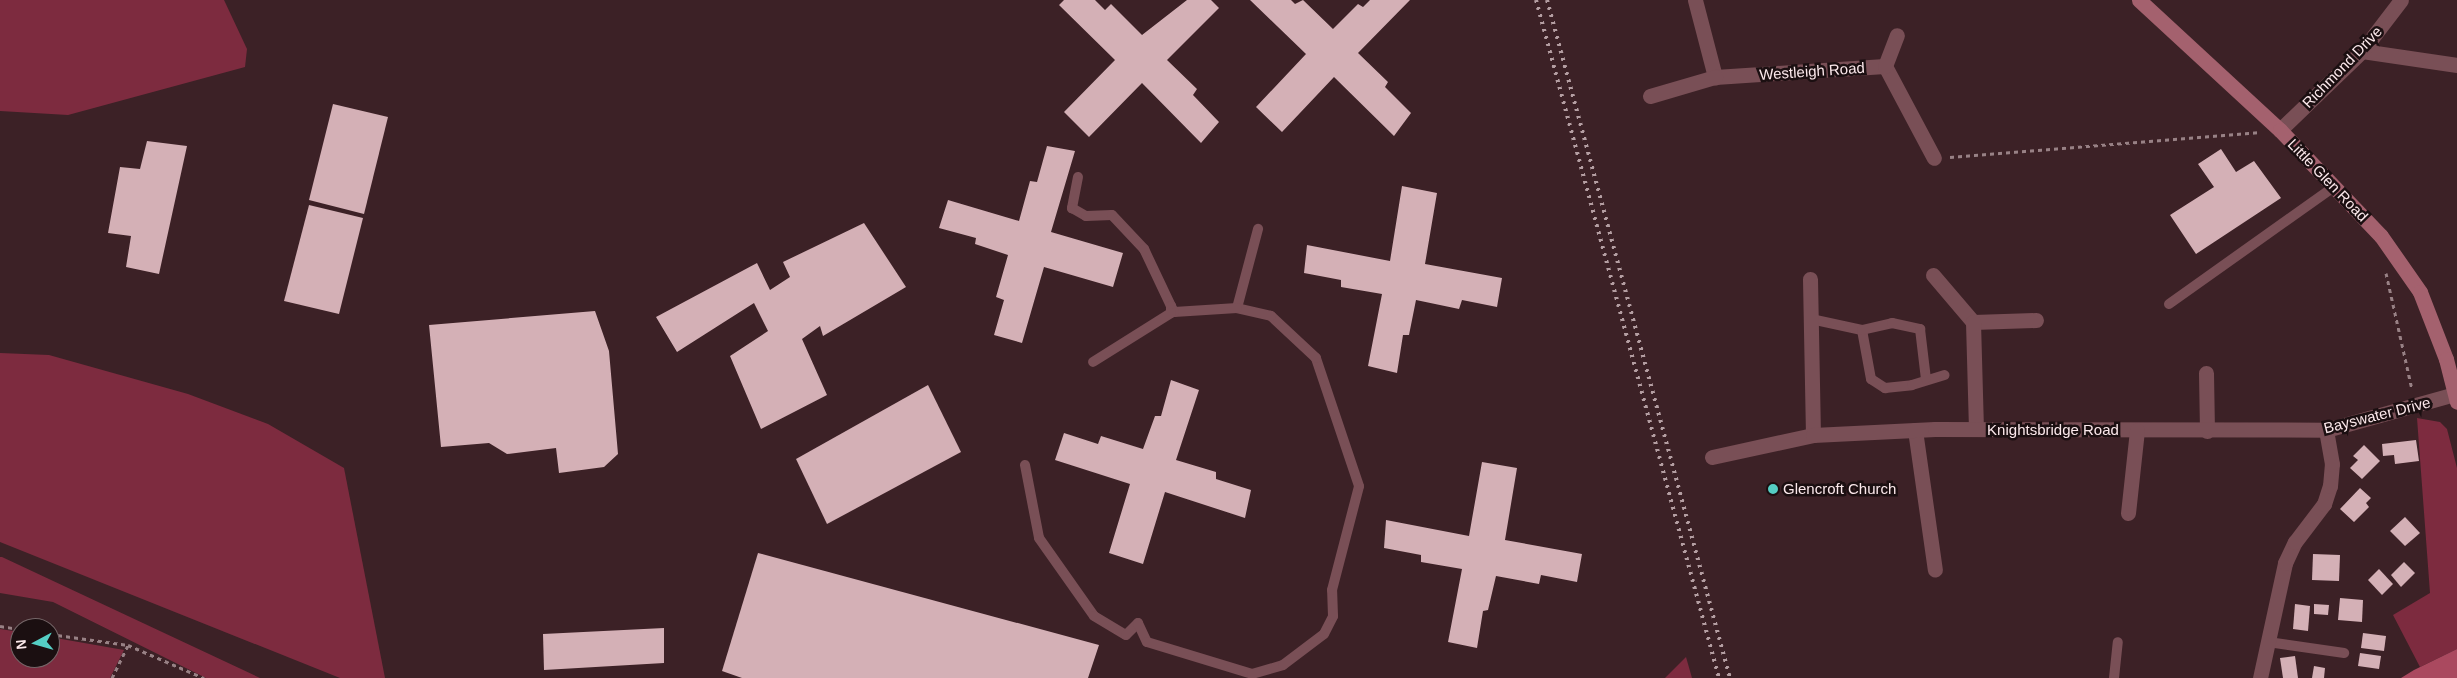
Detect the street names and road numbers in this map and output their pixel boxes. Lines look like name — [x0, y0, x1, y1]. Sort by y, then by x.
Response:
street label: Richmond Drive — [2298, 22, 2386, 112]
street label: Westleigh Road — [1759, 58, 1865, 84]
street label: Little Glen Road — [2284, 135, 2372, 225]
street label: Bayswater Drive — [2322, 393, 2432, 437]
street label: Knightsbridge Road — [1987, 421, 2119, 439]

